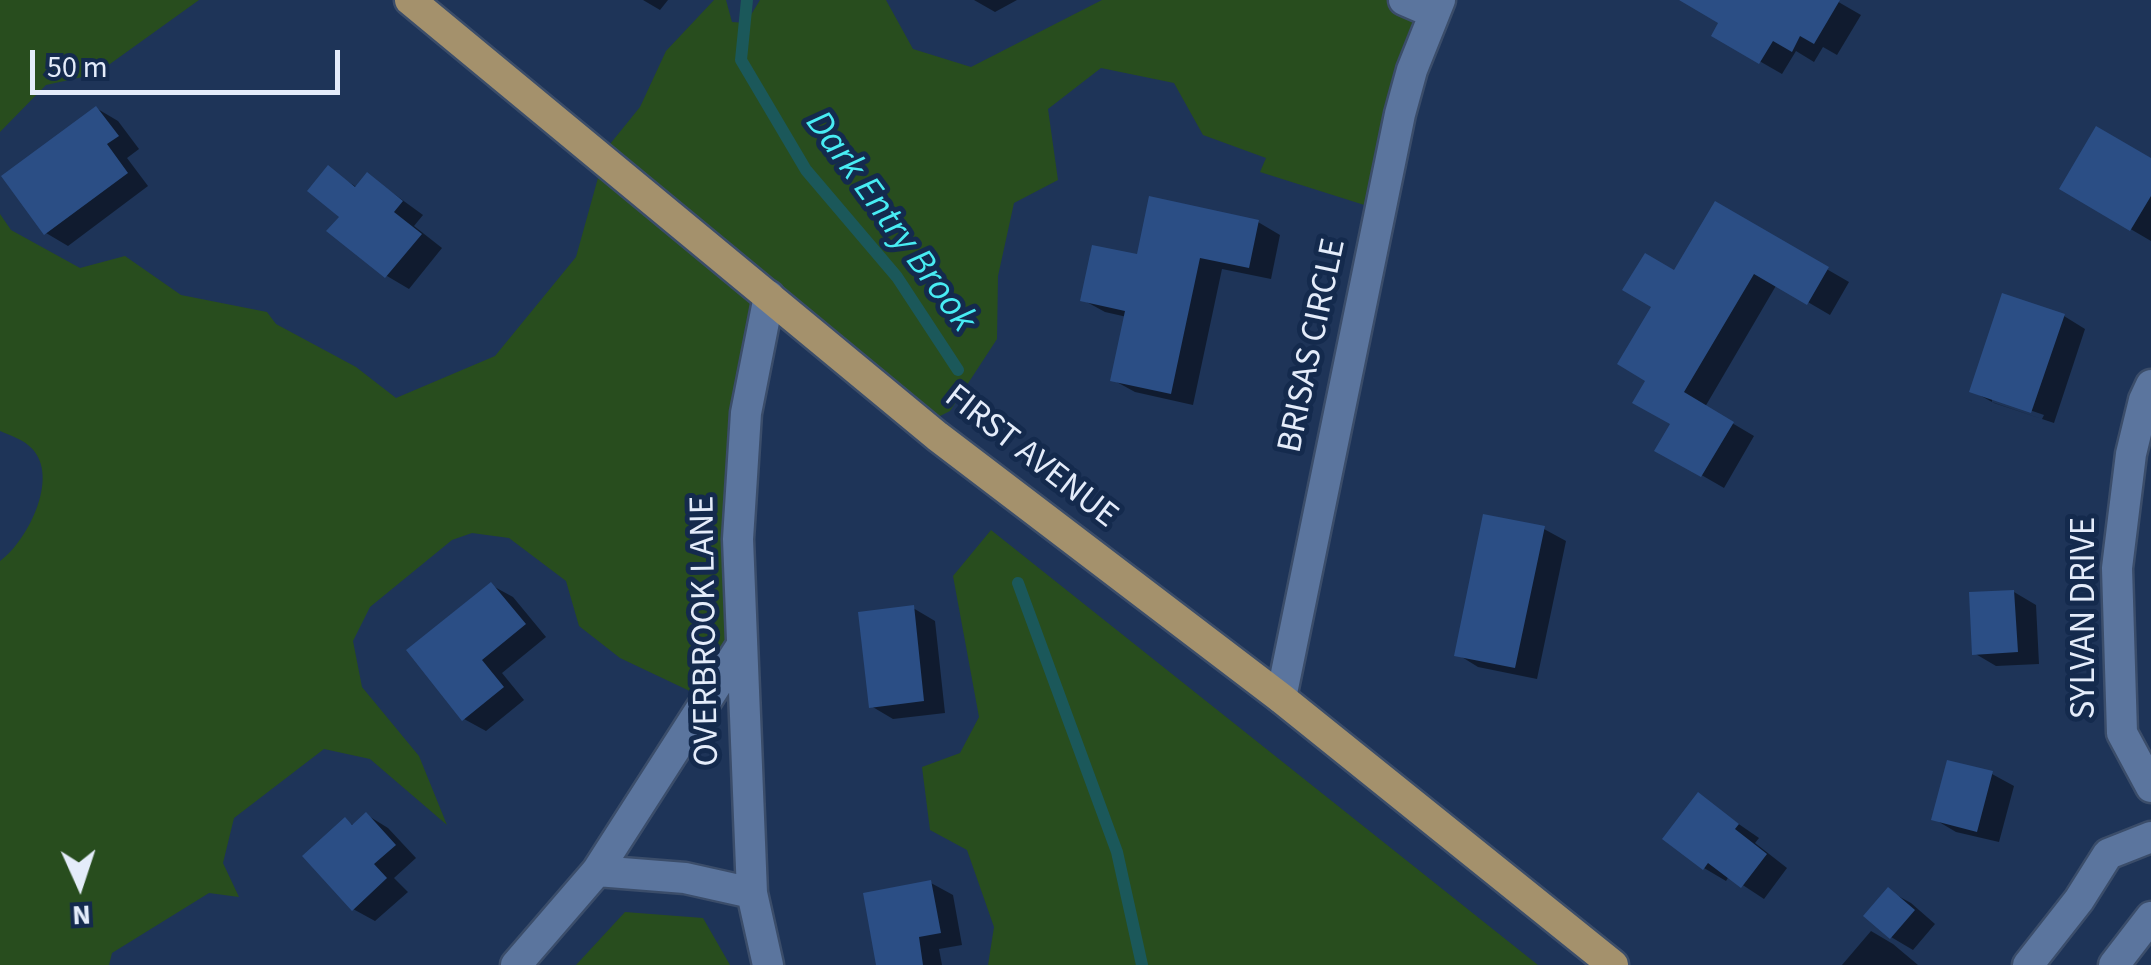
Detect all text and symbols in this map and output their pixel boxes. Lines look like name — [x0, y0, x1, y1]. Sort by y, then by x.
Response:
scale bar — [35, 30, 345, 92]
text: 50 m — [47, 46, 108, 89]
water label: Dark Entry Brook — [793, 104, 985, 342]
street label: BRISAS CIRCLE — [1271, 235, 1357, 457]
street label: FIRST AVENUE — [935, 377, 1125, 539]
street label: OVERBROOK LANE — [684, 495, 730, 767]
street label: SYLVAN DRIVE — [2065, 517, 2107, 719]
north arrow — [30, 835, 130, 935]
text: N — [71, 894, 92, 935]

